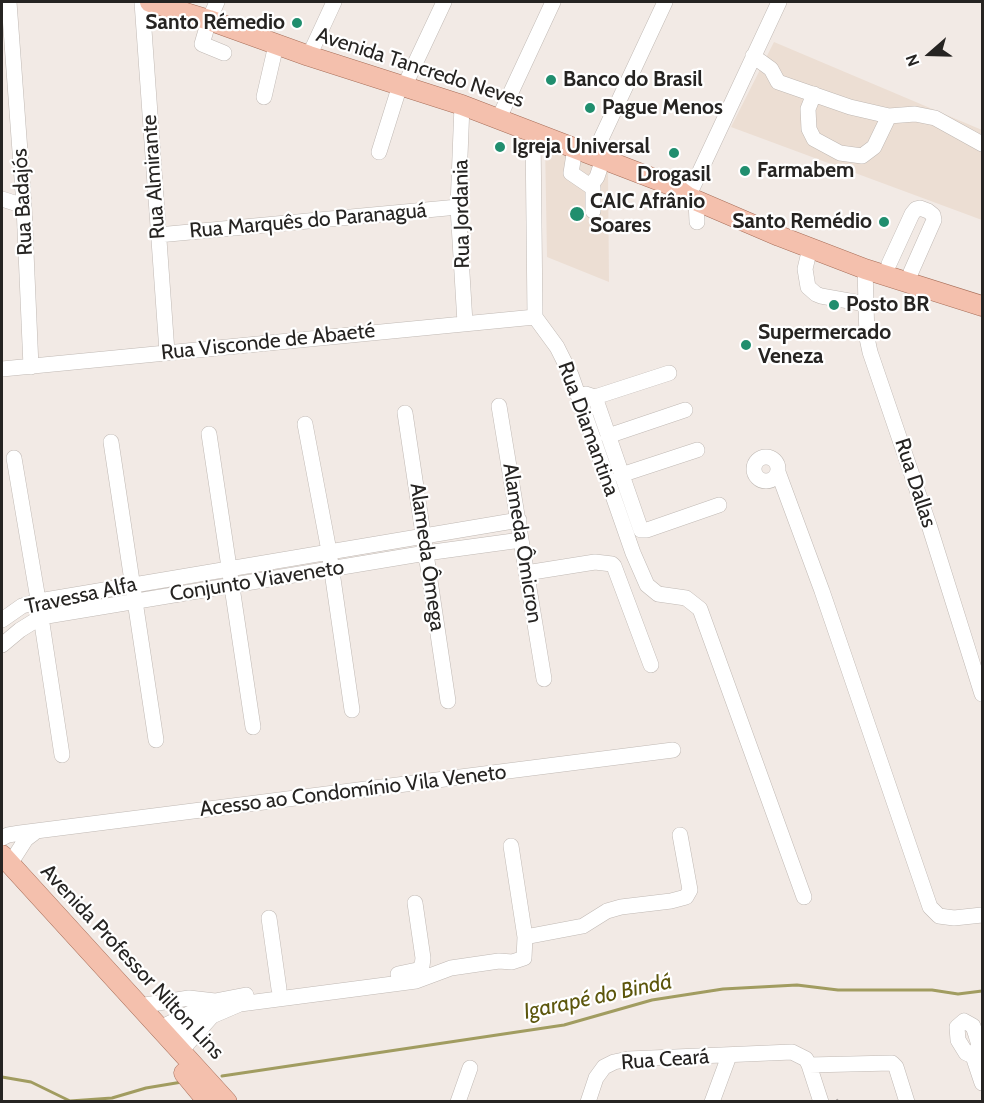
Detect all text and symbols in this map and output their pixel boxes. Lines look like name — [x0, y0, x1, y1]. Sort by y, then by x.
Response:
place label: Santo Rémedio — [145, 10, 285, 36]
marker: Santo Rémedio — [290, 16, 304, 30]
street label: Avenida Tancredo Neves — [313, 23, 527, 113]
north arrow — [900, 24, 960, 84]
text: N — [902, 52, 923, 69]
place label: Banco do Brasil — [563, 67, 703, 93]
marker: Banco do Brasil — [544, 73, 558, 87]
place label: Pague Menos — [602, 95, 723, 121]
marker: Pague Menos — [583, 101, 597, 115]
street label: Rua Almirante — [137, 114, 171, 240]
place label: Igreja Universal — [512, 134, 650, 160]
marker: Igreja Universal — [493, 140, 507, 154]
marker: Drogasil — [667, 146, 681, 160]
street label: Rua Badajós — [8, 148, 38, 256]
place label: Farmabem — [757, 158, 854, 184]
street label: Rua Jordania — [448, 159, 476, 269]
place label: Drogasil — [637, 162, 711, 188]
marker: Farmabem — [738, 164, 752, 178]
place label: CAIC Afrânio Soares — [590, 189, 705, 239]
street label: Rua Marquês do Paranaguá — [188, 198, 428, 244]
marker: CAIC Afrânio Soares — [568, 205, 586, 223]
place label: Santo Remédio — [732, 209, 872, 235]
marker: Santo Remédio — [877, 215, 891, 229]
place label: Posto BR — [846, 292, 929, 318]
marker: Posto BR — [827, 298, 841, 312]
street label: Rua Visconde de Abaeté — [160, 318, 376, 366]
place label: Supermercado Veneza — [758, 320, 891, 370]
marker: Supermercado Veneza — [739, 338, 753, 352]
street label: Rua Diamantina — [552, 358, 624, 500]
street label: Rua Dallas — [889, 435, 941, 531]
street label: Alameda Ômicron — [497, 461, 547, 625]
street label: Alameda Ômega — [404, 481, 450, 633]
street label: Conjunto Viaveneto — [168, 555, 346, 607]
street label: Travessa Alfa — [23, 572, 139, 620]
street label: Acesso ao Condomínio Vila Veneto — [198, 760, 508, 822]
street label: Avenida Professor Nilton Lins — [35, 859, 229, 1065]
water label: Igarapé do Bindá — [522, 968, 674, 1026]
street label: Rua Ceará — [620, 1044, 710, 1076]

